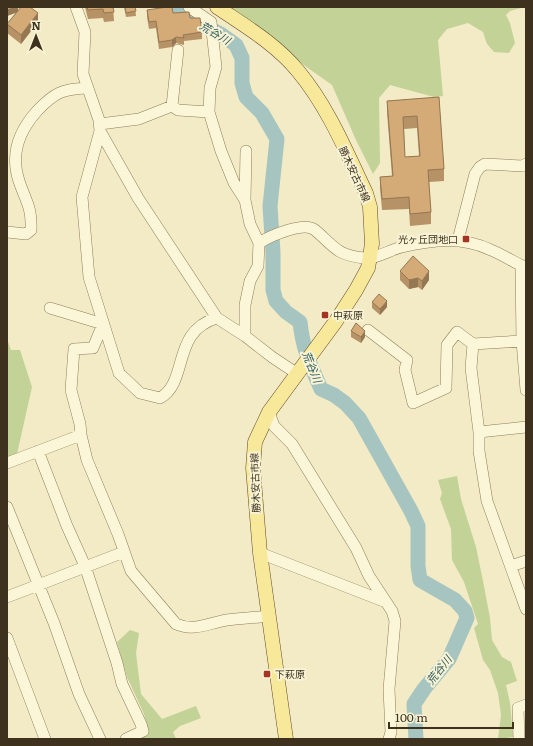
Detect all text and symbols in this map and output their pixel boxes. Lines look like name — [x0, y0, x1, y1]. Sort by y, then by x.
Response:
north arrow — [16, 16, 56, 56]
text: N — [31, 17, 41, 33]
water label: 荒谷川 — [197, 17, 235, 48]
street label: 勝木安古市線 — [336, 143, 375, 204]
place label: 光ヶ丘団地口 — [398, 231, 458, 246]
marker: 光ヶ丘団地口 — [461, 234, 471, 244]
place label: 中萩原 — [333, 307, 363, 322]
marker: 中萩原 — [320, 310, 330, 320]
water label: 荒谷川 — [299, 348, 327, 386]
street label: 勝木安古市線 — [246, 453, 263, 513]
water label: 荒谷川 — [422, 651, 455, 687]
place label: 下萩原 — [275, 666, 305, 681]
marker: 下萩原 — [262, 669, 272, 679]
scale bar — [389, 704, 513, 730]
text: 100 m — [395, 708, 428, 726]

